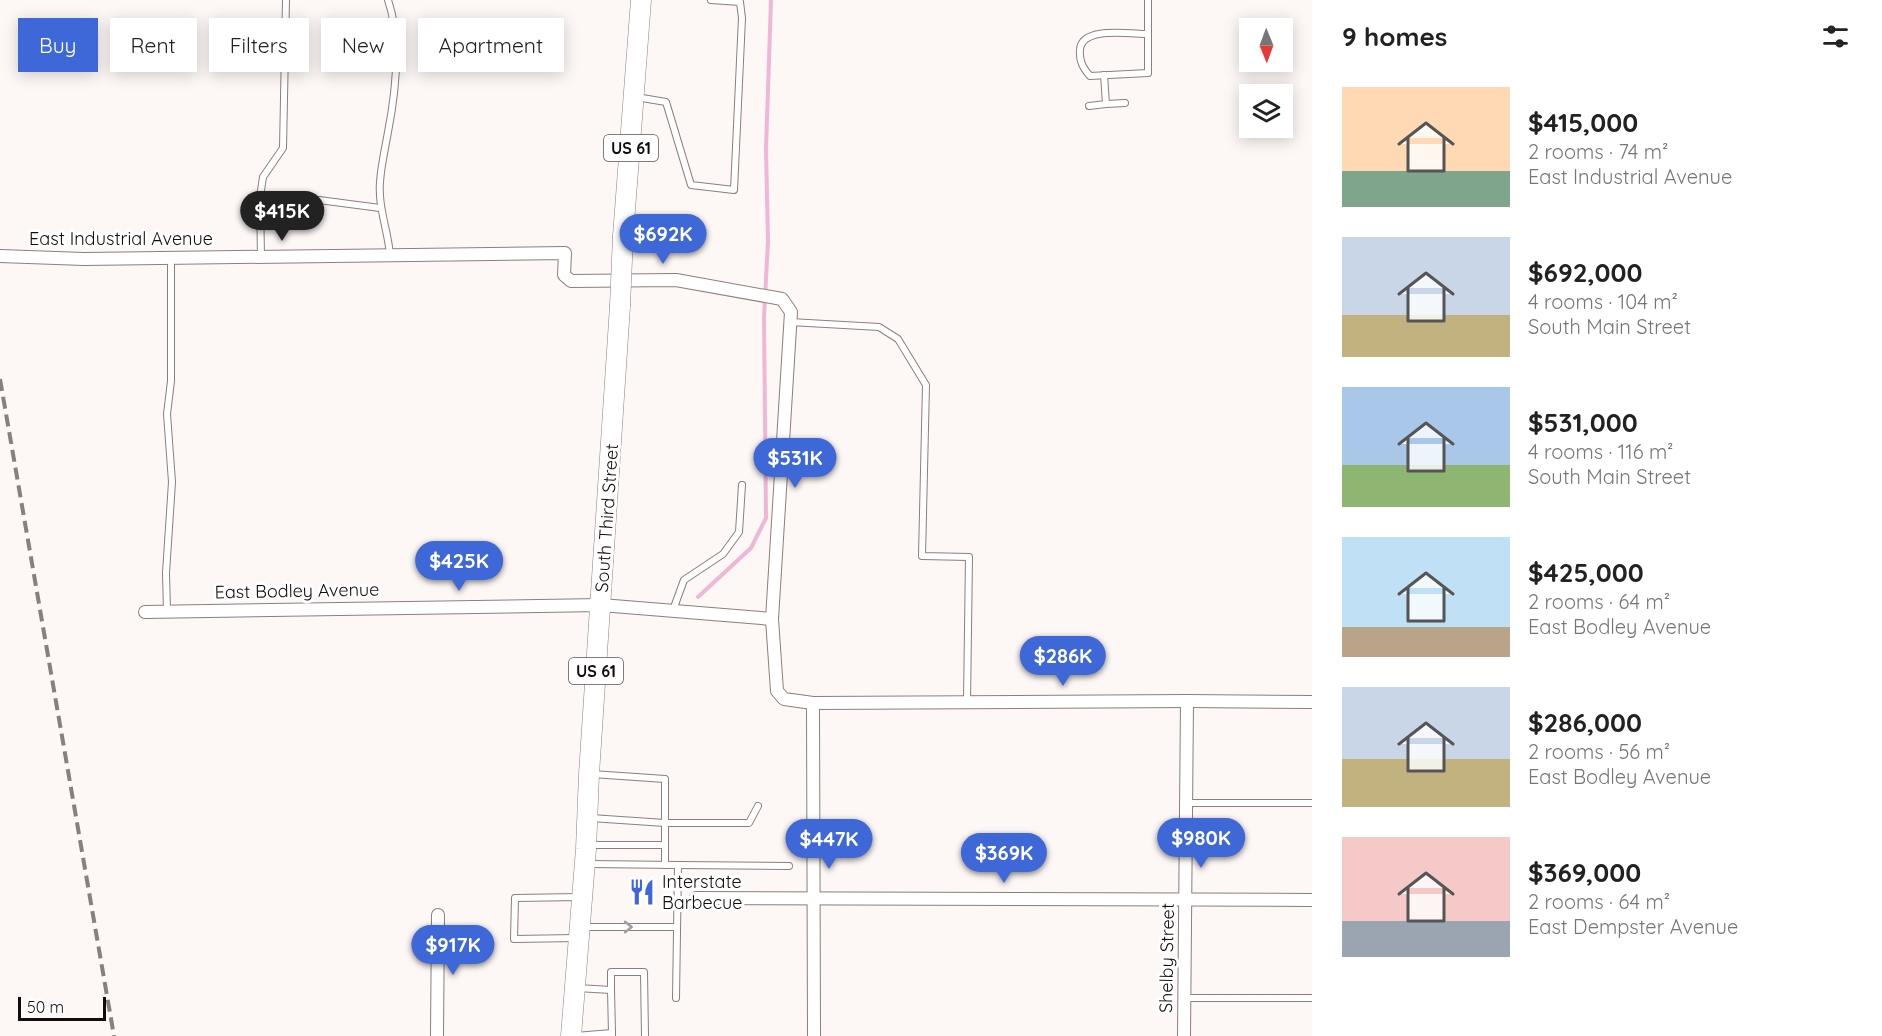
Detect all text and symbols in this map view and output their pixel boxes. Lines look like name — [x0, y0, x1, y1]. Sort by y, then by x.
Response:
chip: Buy — [18, 18, 98, 72]
chip: Rent — [110, 18, 197, 72]
chip: Filters — [209, 18, 309, 72]
chip: New — [321, 18, 406, 72]
chip: Apartment — [418, 18, 564, 72]
north arrow — [1239, 18, 1293, 72]
map controls — [1239, 18, 1293, 138]
text: 9 homes — [1342, 20, 1447, 53]
icon: filters — [1819, 20, 1852, 53]
button: layers — [1239, 84, 1293, 138]
text: $415,000 — [1528, 106, 1638, 139]
icon: home — [1390, 111, 1462, 183]
road number: US 61 — [604, 135, 658, 161]
text: 2 rooms · 74 m² — [1528, 139, 1668, 164]
text: East Industrial Avenue — [1528, 164, 1732, 189]
pin: $415K — [240, 191, 324, 242]
text: $415K — [254, 198, 310, 223]
pin: $692K — [621, 214, 705, 265]
text: $692K — [634, 221, 692, 246]
street label: East Industrial Avenue — [29, 227, 213, 250]
text: $692,000 — [1528, 256, 1643, 289]
icon: home — [1390, 261, 1462, 333]
text: 4 rooms · 104 m² — [1528, 289, 1678, 314]
text: South Main Street — [1528, 314, 1691, 339]
text: $531,000 — [1528, 406, 1638, 439]
icon: home — [1390, 411, 1462, 483]
pin: $531K — [753, 438, 837, 489]
text: 4 rooms · 116 m² — [1528, 439, 1673, 464]
street label: South Third Street — [590, 443, 623, 593]
text: $531K — [767, 445, 823, 470]
text: South Main Street — [1528, 464, 1691, 489]
pin: $425K — [417, 541, 501, 592]
text: $425K — [429, 548, 489, 573]
text: $425,000 — [1528, 556, 1644, 589]
icon: home — [1390, 561, 1462, 633]
street label: East Bodley Avenue — [214, 578, 380, 603]
text: 2 rooms · 64 m² — [1528, 589, 1670, 614]
text: East Bodley Avenue — [1528, 614, 1711, 639]
pin: $286K — [1021, 636, 1105, 687]
text: $286K — [1034, 643, 1092, 668]
road number: US 61 — [569, 658, 623, 684]
text: $286,000 — [1528, 706, 1642, 739]
icon: home — [1390, 711, 1462, 783]
text: 2 rooms · 56 m² — [1528, 739, 1670, 764]
text: East Bodley Avenue — [1528, 764, 1711, 789]
pin: $980K — [1159, 818, 1243, 869]
pin: $447K — [787, 819, 871, 870]
text: $980K — [1171, 825, 1231, 850]
text: $447K — [800, 826, 858, 851]
pin: $369K — [962, 833, 1046, 884]
text: $369K — [975, 840, 1033, 865]
text: $369,000 — [1528, 856, 1641, 889]
icon: home — [1390, 861, 1462, 933]
place label: Interstate Barbecue — [662, 870, 742, 914]
restaurant icon: Interstate Barbecue — [627, 877, 657, 907]
text: 2 rooms · 64 m² — [1528, 889, 1670, 914]
street label: Shelby Street — [1154, 903, 1179, 1013]
text: East Dempster Avenue — [1528, 914, 1738, 939]
one-way arrow — [624, 921, 633, 933]
pin: $917K — [411, 925, 495, 976]
text: $917K — [425, 932, 481, 957]
scale bar — [18, 994, 106, 1022]
text: 50 m — [27, 997, 64, 1017]

